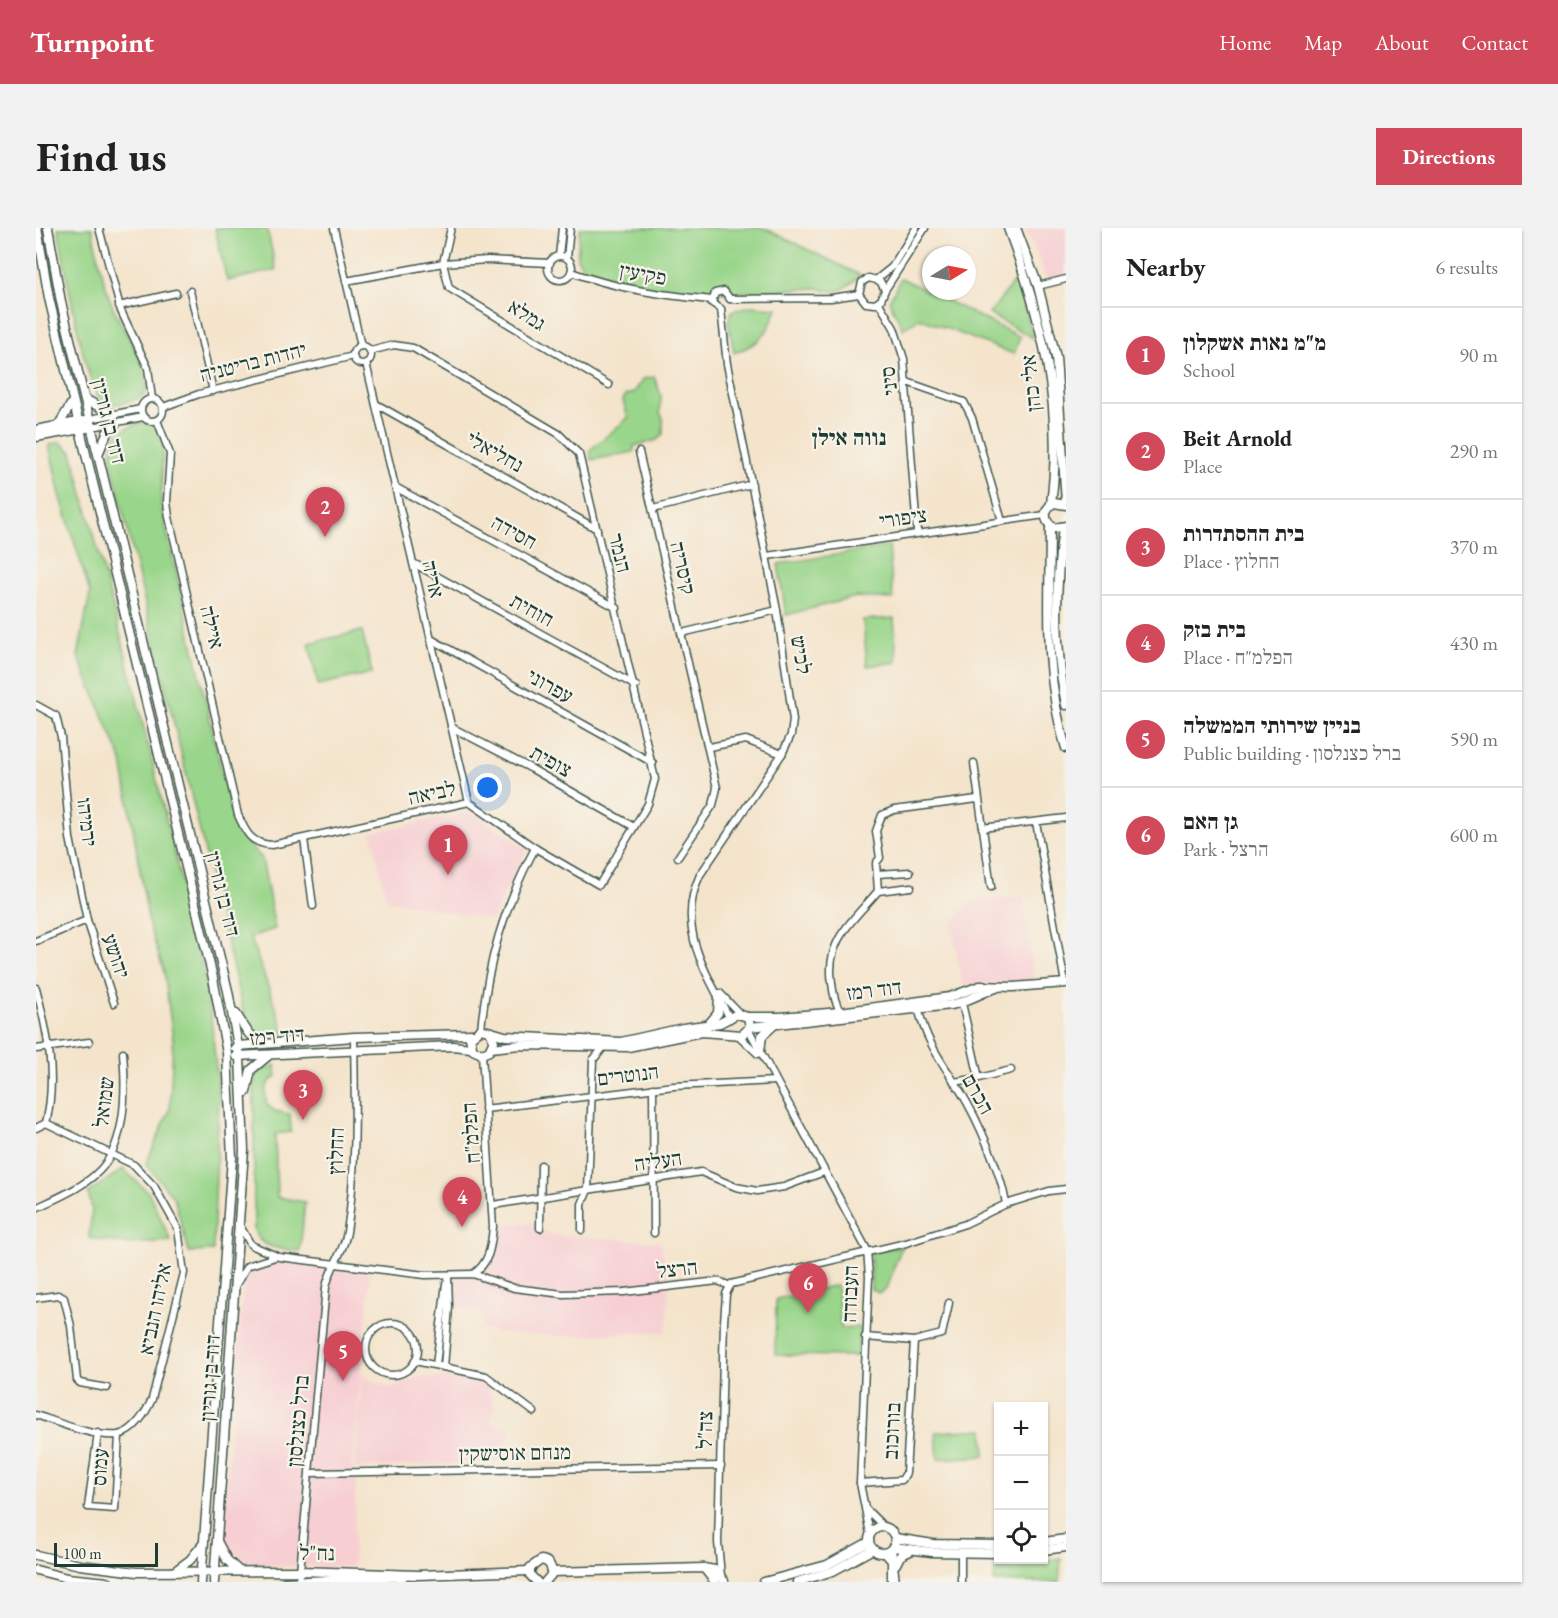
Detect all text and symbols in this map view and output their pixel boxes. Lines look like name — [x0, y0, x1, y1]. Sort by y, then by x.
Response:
text: Turnpoint — [30, 24, 154, 60]
text: Home — [1219, 29, 1271, 56]
text: Map — [1304, 29, 1342, 56]
text: About — [1375, 29, 1428, 56]
text: Contact — [1461, 29, 1528, 56]
button: Directions — [1376, 128, 1522, 185]
text: Find us — [36, 129, 167, 184]
north arrow — [922, 246, 976, 300]
text: Nearby — [1126, 250, 1206, 284]
text: 6 results — [1435, 254, 1498, 280]
street label: פקיעין — [617, 256, 669, 291]
street label: גמלא — [503, 293, 551, 337]
text: מ"מ נאות אשקלון — [1183, 328, 1326, 357]
street label: יהדות בריטניה — [197, 335, 309, 388]
text: 1 — [1140, 342, 1151, 368]
text: 90 m — [1459, 342, 1498, 368]
street label: אלי כהן — [1014, 353, 1047, 413]
text: School — [1183, 357, 1235, 383]
street label: סיני — [873, 365, 904, 397]
street label: דוד בן גוריון — [86, 375, 133, 466]
district label: נווה אילן — [812, 423, 886, 452]
text: Beit Arnold — [1183, 424, 1292, 453]
street label: נחליאלי — [462, 425, 529, 478]
text: 2 — [1140, 438, 1151, 464]
text: 290 m — [1450, 438, 1498, 464]
text: Place — [1183, 453, 1222, 479]
pin: 2 — [306, 488, 344, 537]
street label: ציפורי — [877, 501, 929, 534]
street label: חסידה — [487, 508, 542, 555]
text: בית ההסתדרות — [1183, 519, 1304, 548]
street label: הנמר — [603, 530, 638, 575]
text: 3 — [1140, 534, 1151, 560]
text: 370 m — [1450, 534, 1498, 560]
street label: קיסריה — [664, 539, 703, 597]
text: Place · החלוץ — [1183, 548, 1280, 574]
street label: אריה — [416, 557, 451, 600]
street label: חוחית — [506, 587, 559, 633]
street label: איילה — [194, 602, 231, 651]
text: בית בזק — [1183, 615, 1246, 644]
text: 4 — [1140, 630, 1151, 656]
text: 430 m — [1450, 630, 1498, 656]
street label: לכיש — [785, 633, 818, 676]
text: Place · הפלמ"ח — [1183, 644, 1293, 670]
street label: עפרוני — [522, 662, 578, 709]
text: בניין שירותי הממשלה — [1183, 711, 1361, 740]
text: 5 — [1140, 726, 1151, 752]
text: 590 m — [1450, 726, 1498, 752]
street label: צופית — [526, 738, 577, 783]
text: Public building · ברל כצנלסון — [1183, 740, 1401, 766]
your location — [473, 773, 502, 802]
street label: לביאה — [405, 774, 458, 811]
street label: ירמיהו — [71, 796, 104, 848]
text: גן האם — [1183, 807, 1238, 836]
text: 6 — [1140, 822, 1151, 848]
text: 600 m — [1450, 822, 1498, 848]
pin: 1 — [428, 826, 468, 875]
text: Park · הרצל — [1183, 836, 1269, 862]
street label: דוד בן גוריון — [200, 848, 247, 939]
street label: יהושע — [96, 930, 137, 982]
street label: דוד רמז — [845, 973, 903, 1006]
street label: דוד רמז — [248, 1020, 306, 1051]
street label: הנוטרים — [595, 1057, 660, 1092]
street label: הכרם — [956, 1069, 1001, 1119]
pin: 3 — [284, 1070, 322, 1120]
street label: שמואל — [87, 1075, 120, 1129]
street label: הפלמ"ח — [455, 1101, 486, 1165]
street label: החלוץ — [321, 1127, 350, 1175]
street label: העליה — [632, 1144, 684, 1177]
pin: 4 — [442, 1178, 482, 1227]
street label: הרצל — [655, 1253, 699, 1284]
street label: אליהו הנביא — [132, 1260, 177, 1357]
pin: 6 — [788, 1264, 828, 1313]
street label: העבודה — [835, 1265, 864, 1323]
pin: 5 — [324, 1332, 362, 1381]
street label: דוד בן גוריון — [193, 1334, 226, 1422]
street label: ברל כצנלסון — [280, 1374, 315, 1468]
street label: בורוכוב — [877, 1402, 906, 1460]
map controls — [994, 1402, 1048, 1564]
button: + — [994, 1402, 1048, 1456]
street label: צה"ל — [691, 1411, 718, 1449]
street label: מנחם אוסישקין — [459, 1438, 571, 1467]
street label: עמוס — [85, 1447, 114, 1486]
button: − — [994, 1456, 1048, 1510]
button: locate — [994, 1510, 1048, 1564]
street label: נח"ל — [299, 1539, 335, 1566]
scale bar — [54, 1540, 158, 1568]
text: 100 m — [63, 1543, 102, 1564]

